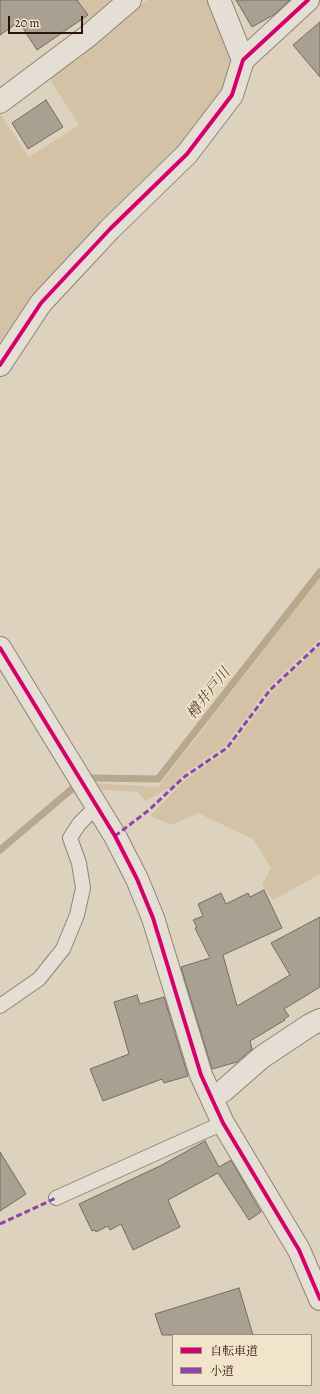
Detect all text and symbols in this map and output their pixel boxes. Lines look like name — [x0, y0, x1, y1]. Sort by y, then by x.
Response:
scale bar — [10, 8, 85, 34]
text: 20 m — [15, 15, 39, 31]
water label: 樽井戸川 — [183, 665, 235, 723]
legend — [172, 1334, 312, 1386]
text: 自転車道 — [210, 1343, 258, 1359]
text: 小道 — [210, 1363, 234, 1379]

